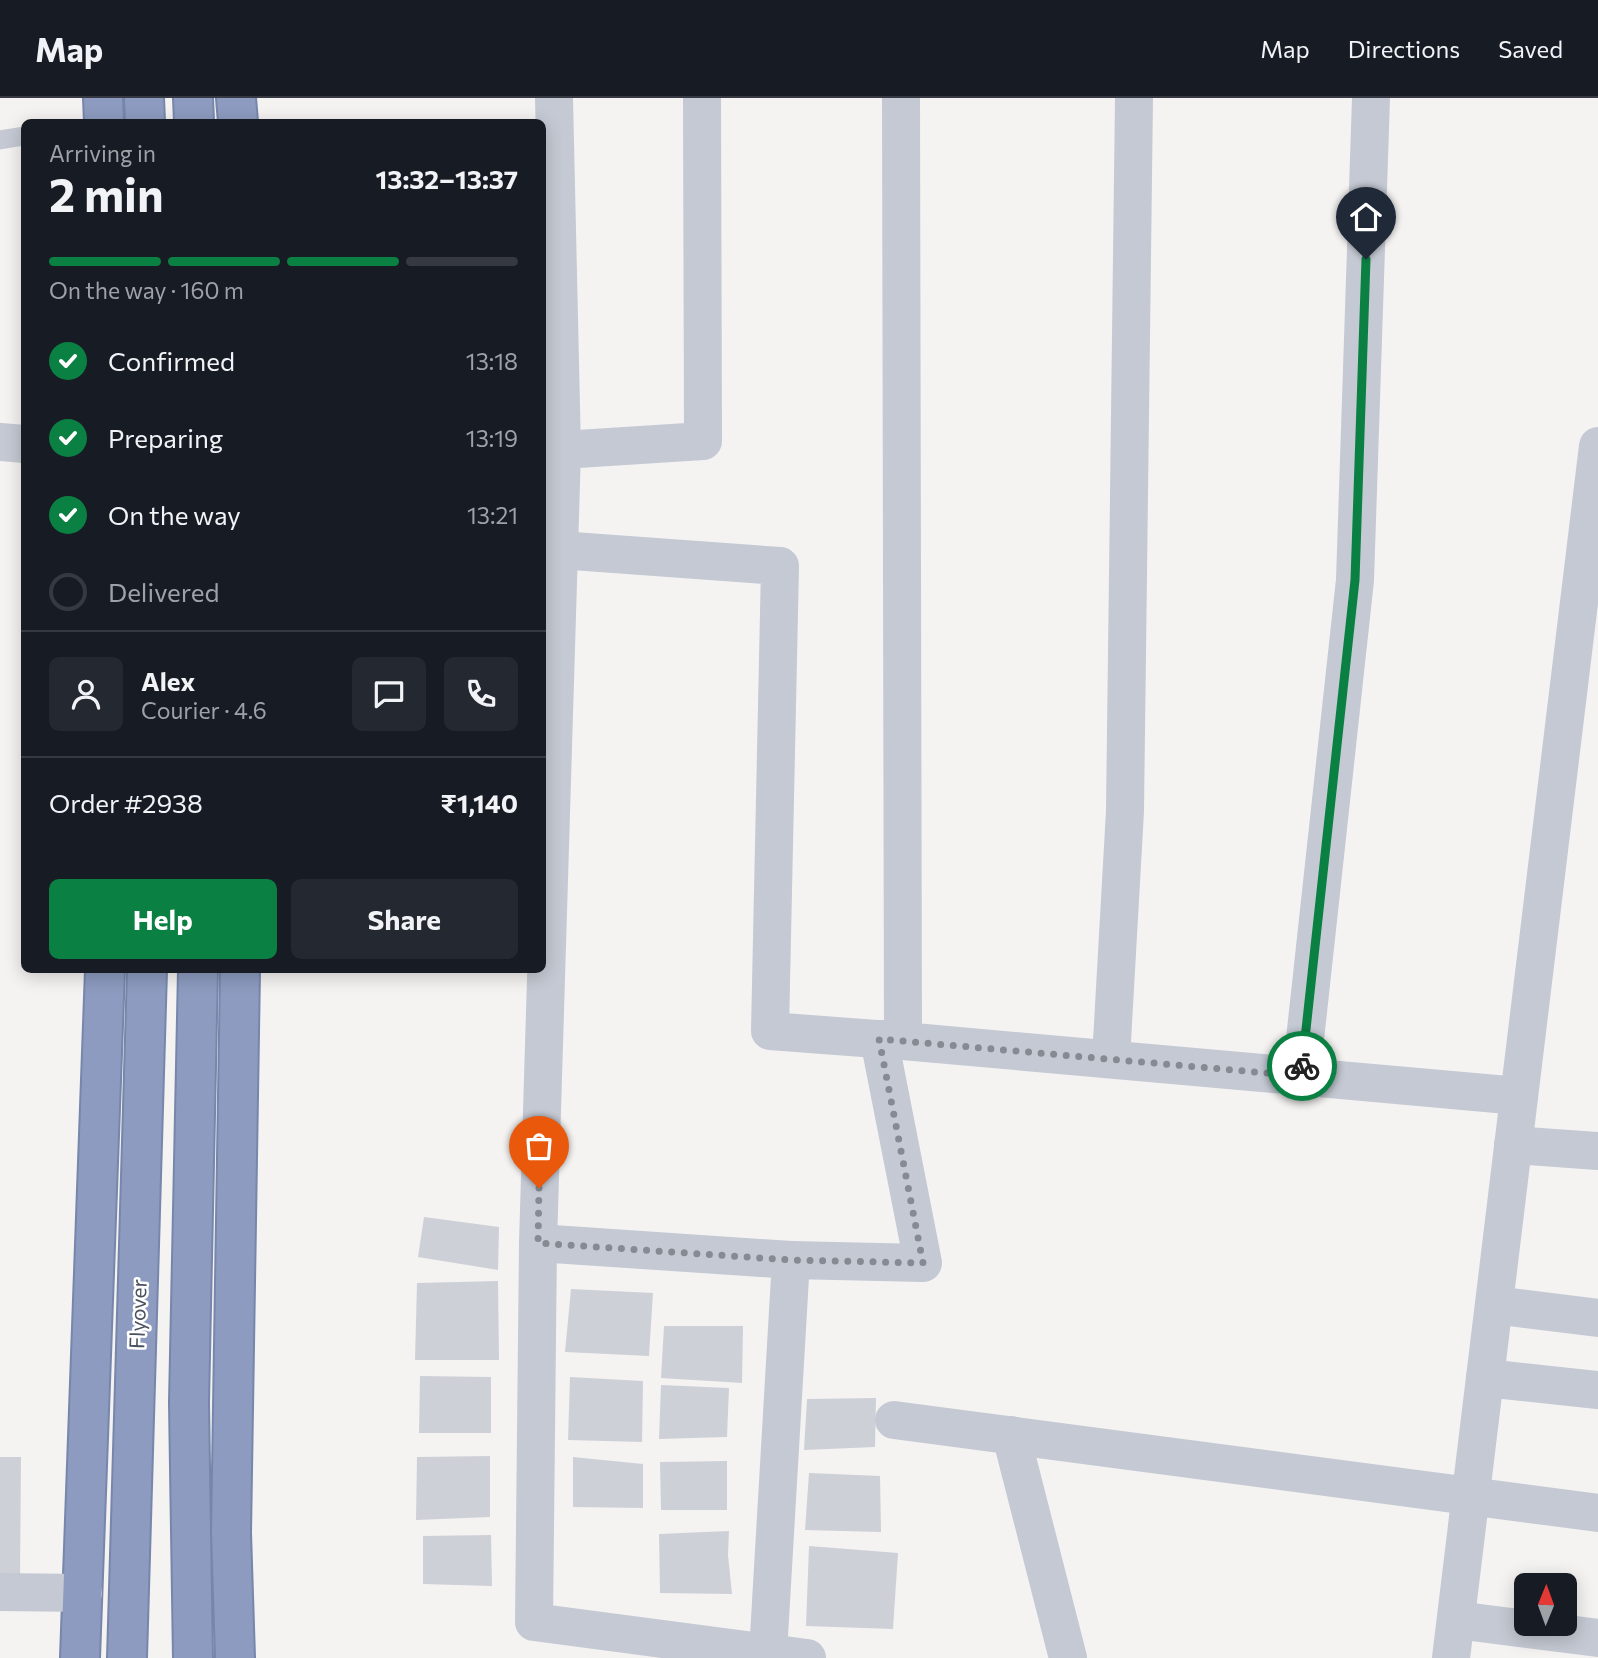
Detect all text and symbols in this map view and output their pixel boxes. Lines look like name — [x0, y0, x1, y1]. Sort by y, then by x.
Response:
text: Map — [35, 28, 103, 69]
text: Map — [1260, 34, 1310, 63]
text: Directions — [1348, 34, 1460, 63]
text: Saved — [1498, 34, 1563, 63]
text: Arriving in — [49, 139, 156, 167]
text: 13:32–13:37 — [376, 163, 518, 194]
text: 2 min — [49, 165, 164, 221]
pin — [1336, 187, 1396, 259]
icon: home — [1347, 198, 1385, 236]
text: On the way · 160 m — [49, 276, 244, 304]
icon: check — [49, 342, 87, 380]
text: Confirmed — [108, 345, 235, 376]
text: 13:18 — [466, 347, 518, 375]
icon: check — [49, 419, 87, 457]
text: Preparing — [108, 422, 223, 453]
text: 13:19 — [466, 424, 518, 452]
icon: check — [49, 496, 87, 534]
text: On the way — [108, 499, 241, 530]
text: 13:21 — [467, 501, 518, 529]
text: Delivered — [108, 576, 219, 607]
button: person — [49, 657, 123, 731]
button: chat — [352, 657, 426, 731]
button: phone — [444, 657, 518, 731]
text: Alex — [141, 665, 195, 696]
text: Courier · 4.6 — [141, 696, 267, 724]
text: Order #2938 — [49, 787, 203, 818]
text: ₹1,140 — [441, 787, 518, 818]
button: Help — [49, 879, 277, 959]
button: Share — [291, 879, 518, 959]
courier — [1267, 1031, 1337, 1101]
icon: bike — [1283, 1047, 1321, 1085]
pin — [509, 1116, 569, 1188]
icon: bag — [520, 1127, 558, 1165]
street label: Flyover — [123, 1279, 151, 1349]
north arrow — [1514, 1573, 1577, 1636]
map controls — [1514, 1573, 1577, 1636]

